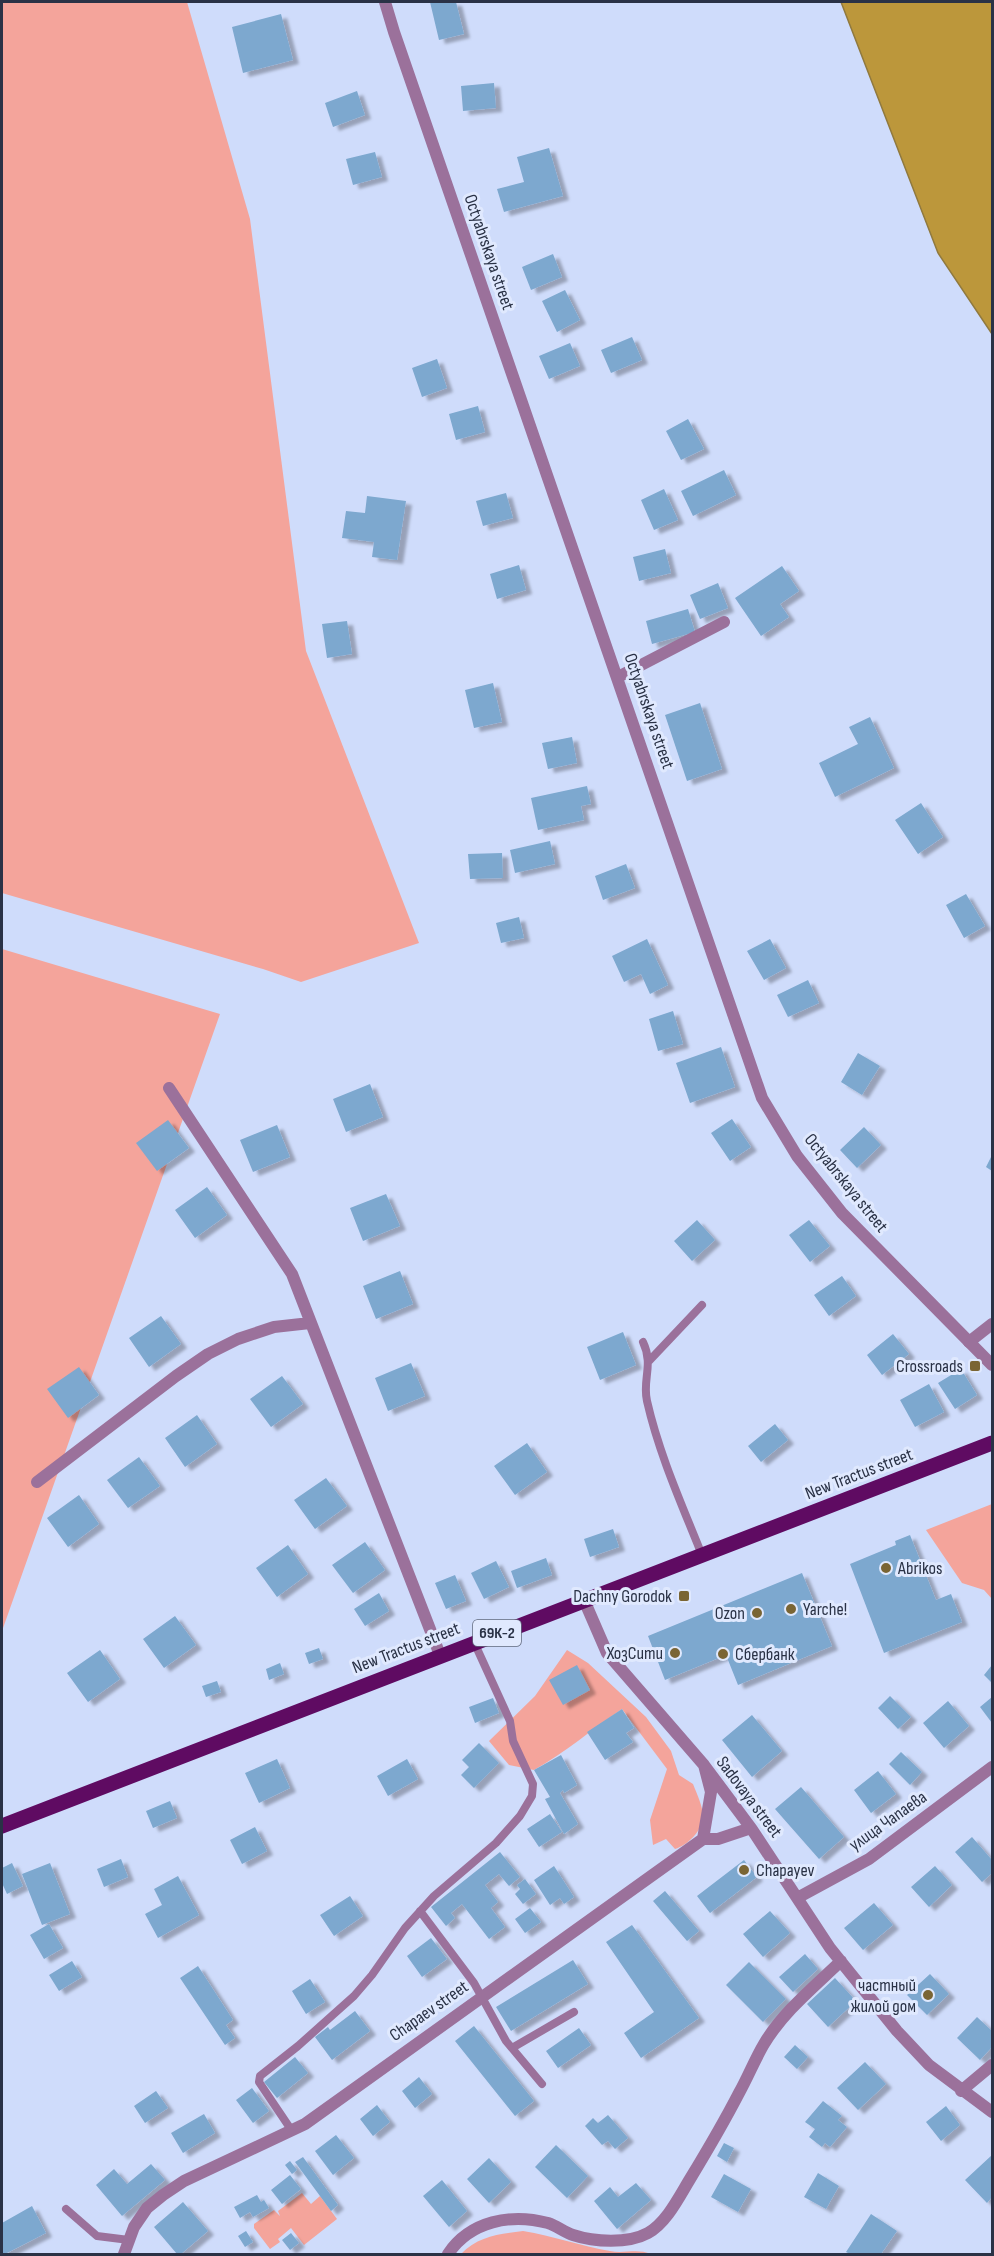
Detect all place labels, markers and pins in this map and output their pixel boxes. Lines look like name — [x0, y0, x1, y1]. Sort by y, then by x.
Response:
place label: Crossroads — [896, 1356, 963, 1377]
marker: Crossroads — [968, 1359, 982, 1373]
place label: Abrikos — [897, 1558, 942, 1579]
marker: Abrikos — [879, 1561, 893, 1575]
place label: Dachny Gorodok — [573, 1586, 672, 1607]
marker: Dachny Gorodok — [677, 1589, 691, 1603]
place label: Yarche! — [803, 1599, 847, 1620]
marker: Yarche! — [784, 1602, 798, 1616]
place label: Ozon — [715, 1603, 745, 1624]
marker: Ozon — [750, 1606, 764, 1620]
place label: ХозСити — [606, 1643, 663, 1664]
place label: Сбербанк — [735, 1644, 795, 1665]
marker: ХозСити — [668, 1646, 682, 1660]
marker: Сбербанк — [716, 1647, 730, 1661]
place label: Chapayev — [756, 1860, 815, 1881]
marker: Chapayev — [737, 1863, 751, 1877]
place label: частный жилой дом — [851, 1975, 916, 2017]
marker: частный жилой дом — [921, 1988, 935, 2002]

